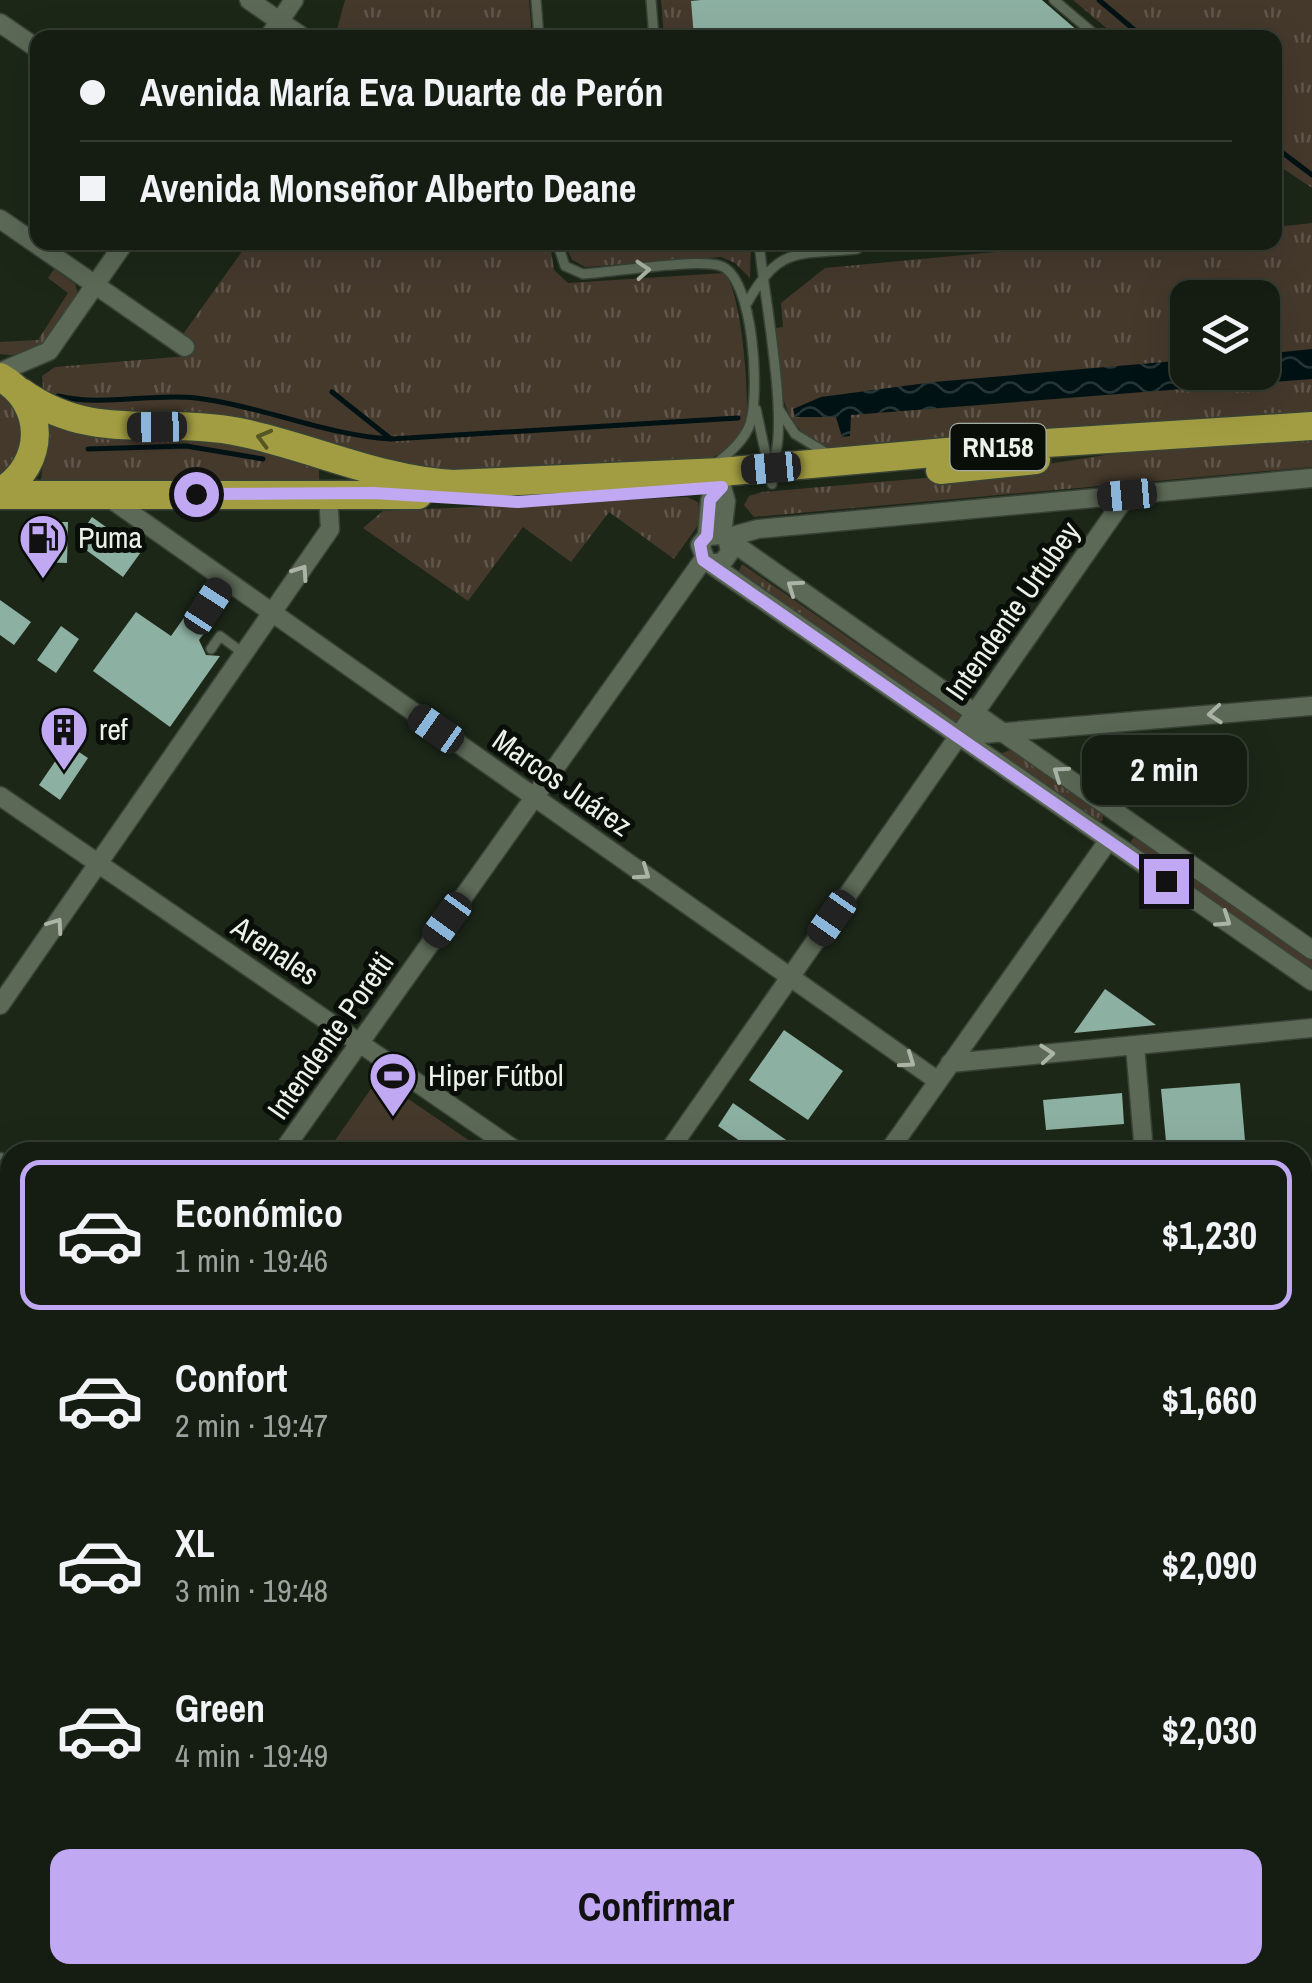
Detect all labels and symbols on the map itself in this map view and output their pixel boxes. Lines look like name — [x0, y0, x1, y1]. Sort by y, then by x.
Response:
one-way arrow — [636, 259, 652, 281]
car — [127, 411, 187, 443]
road number: RN158 — [950, 424, 1046, 470]
one-way arrow — [256, 429, 273, 450]
car — [740, 450, 802, 486]
route start — [174, 472, 219, 517]
car — [1096, 477, 1158, 513]
fuel station icon: Puma — [17, 512, 69, 580]
street label: Intendente Urtubey — [936, 513, 1089, 708]
place label: Puma — [78, 517, 143, 557]
one-way arrow — [289, 564, 307, 583]
car — [179, 573, 237, 639]
one-way arrow — [786, 581, 805, 599]
car — [403, 700, 469, 758]
one-way arrow — [1206, 703, 1222, 725]
building icon: ref — [38, 704, 90, 772]
place label: ref — [99, 709, 128, 749]
street label: Marcos Juárez — [485, 720, 640, 845]
callout: 2 min — [1084, 736, 1248, 806]
one-way arrow — [1053, 767, 1071, 785]
route end — [1144, 859, 1189, 904]
one-way arrow — [631, 861, 650, 880]
car — [803, 885, 861, 951]
car — [417, 887, 477, 953]
street label: Arenales — [223, 906, 327, 994]
one-way arrow — [1212, 908, 1231, 926]
one-way arrow — [44, 918, 62, 936]
street label: Intendente Poretti — [258, 944, 403, 1127]
one-way arrow — [1040, 1044, 1056, 1066]
one-way arrow — [897, 1049, 916, 1067]
sports icon: Hiper Fútbol — [367, 1050, 419, 1118]
place label: Hiper Fútbol — [428, 1055, 563, 1095]

